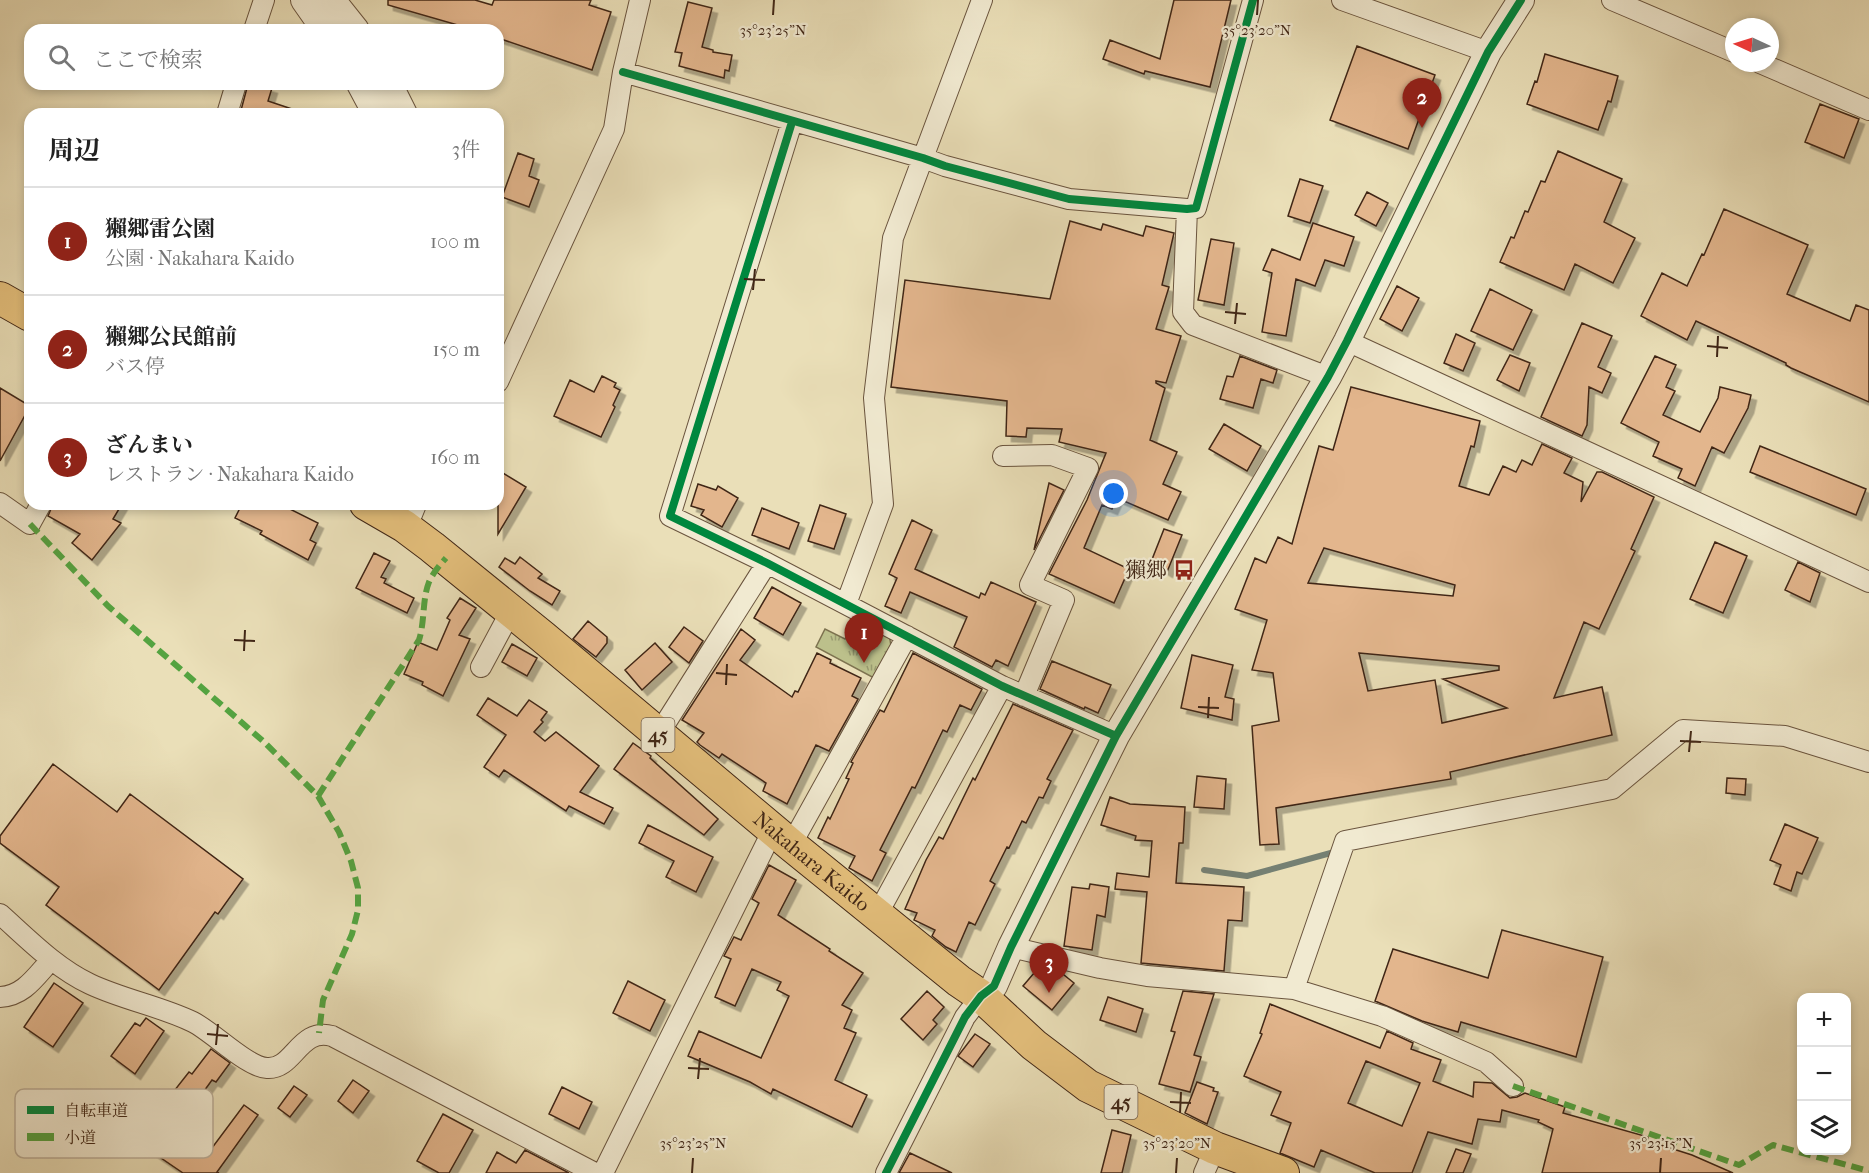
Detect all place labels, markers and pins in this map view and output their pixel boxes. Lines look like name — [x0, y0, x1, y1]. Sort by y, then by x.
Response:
pin: 2 — [1402, 78, 1442, 128]
place label: 獺郷 — [1125, 558, 1167, 582]
bus stop icon: 獺郷 — [1172, 558, 1196, 582]
pin: 1 — [844, 614, 884, 663]
pin: 3 — [1030, 944, 1068, 993]

